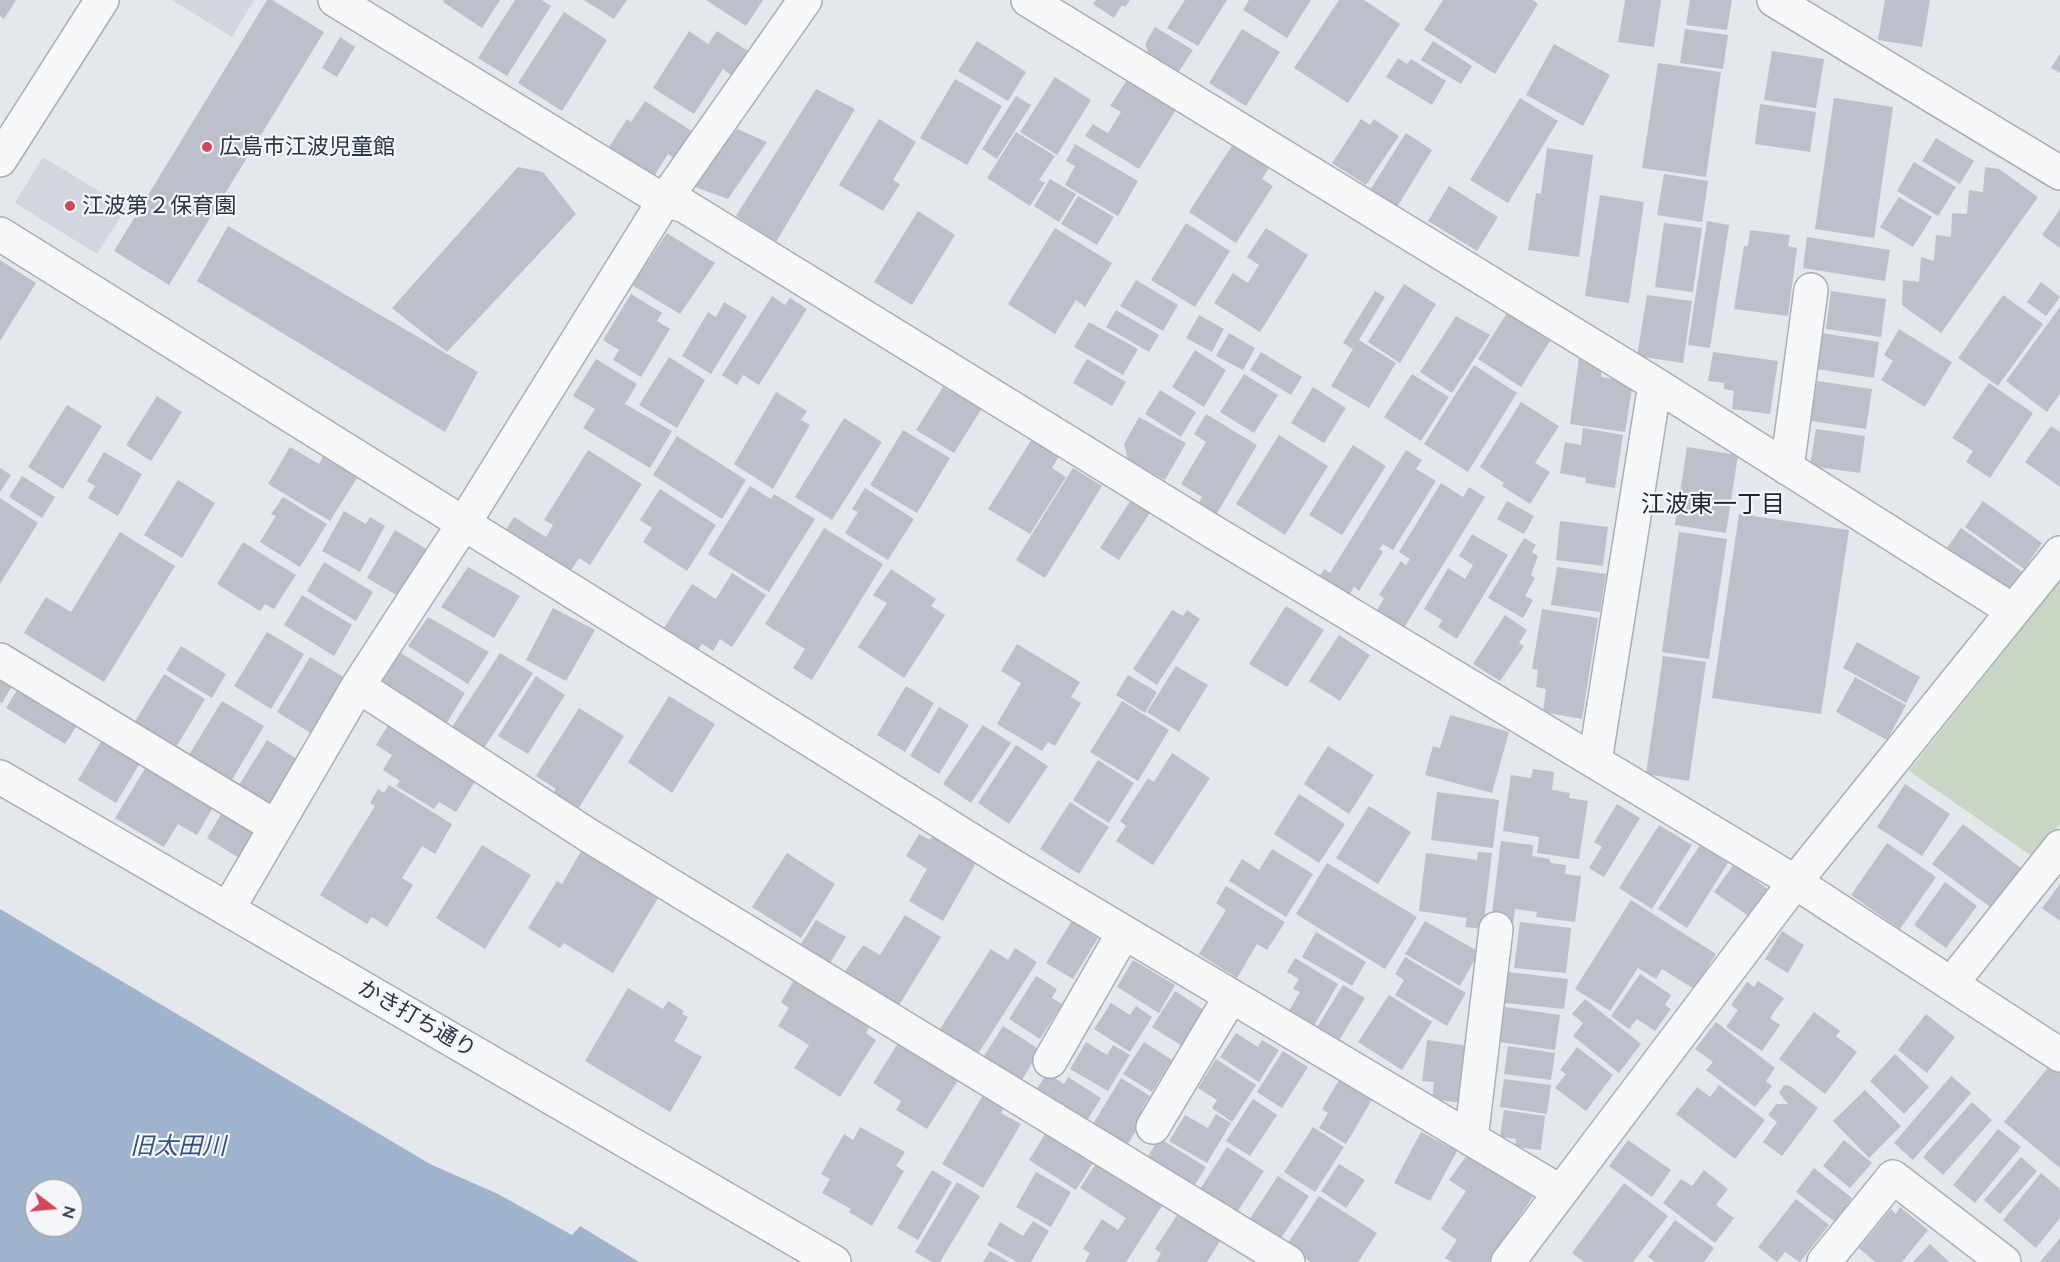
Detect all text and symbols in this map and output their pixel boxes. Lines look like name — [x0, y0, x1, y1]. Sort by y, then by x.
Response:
place label: 広島市江波児童館 — [219, 134, 395, 160]
marker: 広島市江波児童館 — [200, 140, 214, 154]
place label: 江波第２保育園 — [82, 193, 236, 219]
marker: 江波第２保育園 — [63, 199, 77, 213]
district label: 江波東一丁目 — [1641, 491, 1785, 519]
street label: かき打ち通り — [353, 975, 481, 1063]
water label: 旧太田川 — [130, 1133, 226, 1161]
north arrow — [24, 1178, 84, 1238]
text: N — [58, 1204, 81, 1221]

